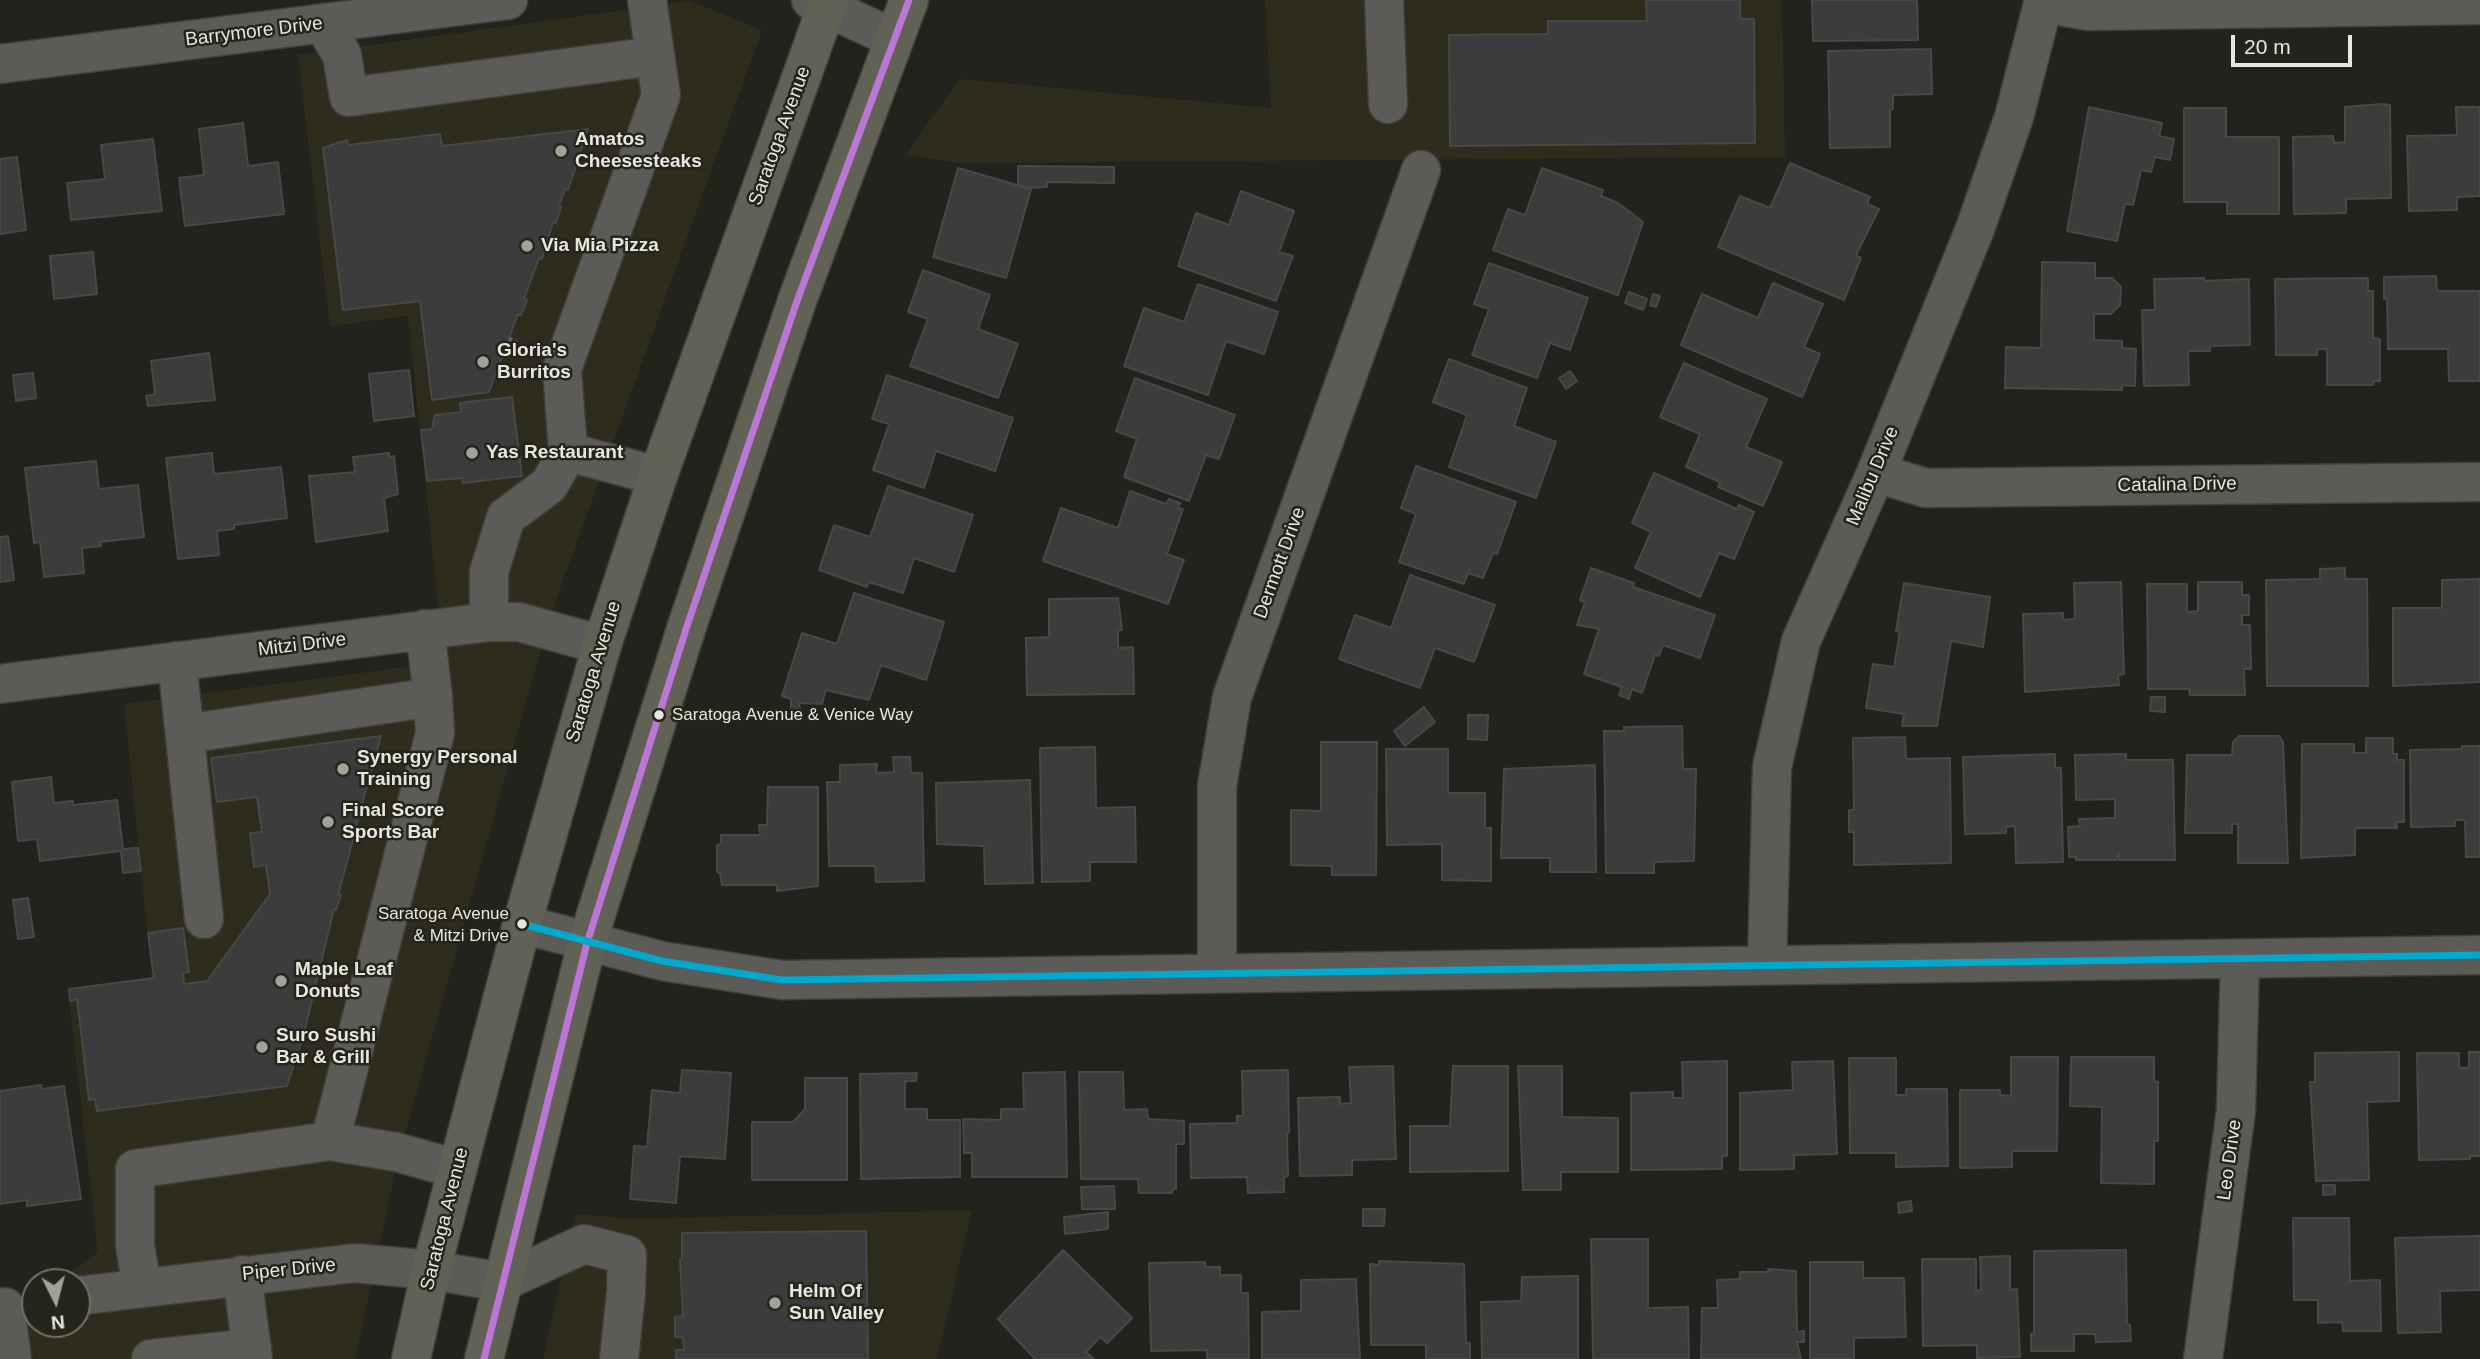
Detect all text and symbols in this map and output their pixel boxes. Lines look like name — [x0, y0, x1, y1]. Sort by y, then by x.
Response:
street label: Barrymore Drive — [184, 12, 324, 52]
scale bar — [2235, 21, 2356, 65]
text: 20 m — [2244, 35, 2291, 58]
street label: Saratoga Avenue — [744, 63, 816, 209]
place label: Amatos Cheesesteaks — [575, 129, 702, 173]
marker: Amatos Cheesesteaks — [553, 143, 569, 159]
place label: Via Mia Pizza — [541, 235, 659, 257]
marker: Via Mia Pizza — [519, 238, 535, 254]
place label: Gloria's Burritos — [497, 340, 571, 384]
marker: Gloria's Burritos — [475, 354, 491, 370]
street label: Malibu Drive — [1842, 423, 1904, 529]
place label: Yas Restaurant — [486, 442, 623, 464]
marker: Yas Restaurant — [464, 445, 480, 461]
street label: Catalina Drive — [2117, 473, 2237, 497]
street label: Dermott Drive — [1249, 504, 1311, 622]
street label: Saratoga Avenue — [562, 599, 626, 745]
street label: Mitzi Drive — [257, 628, 347, 662]
place label: Saratoga Avenue & Venice Way — [672, 705, 913, 725]
marker: Saratoga Avenue & Venice Way — [652, 708, 666, 722]
place label: Synergy Personal Training — [357, 747, 518, 791]
marker: Synergy Personal Training — [335, 761, 351, 777]
place label: Final Score Sports Bar — [342, 800, 444, 844]
marker: Final Score Sports Bar — [320, 814, 336, 830]
place label: Saratoga Avenue & Mitzi Drive — [378, 904, 509, 944]
marker: Saratoga Avenue & Mitzi Drive — [515, 917, 529, 931]
place label: Maple Leaf Donuts — [295, 959, 393, 1003]
marker: Maple Leaf Donuts — [273, 973, 289, 989]
place label: Suro Sushi Bar & Grill — [276, 1025, 376, 1069]
marker: Suro Sushi Bar & Grill — [254, 1039, 270, 1055]
street label: Leo Drive — [2213, 1118, 2247, 1202]
street label: Saratoga Avenue — [416, 1145, 474, 1293]
street label: Piper Drive — [241, 1254, 337, 1286]
north arrow — [21, 1268, 91, 1338]
place label: Helm Of Sun Valley — [789, 1281, 884, 1325]
marker: Helm Of Sun Valley — [767, 1295, 783, 1311]
text: N — [50, 1311, 66, 1334]

